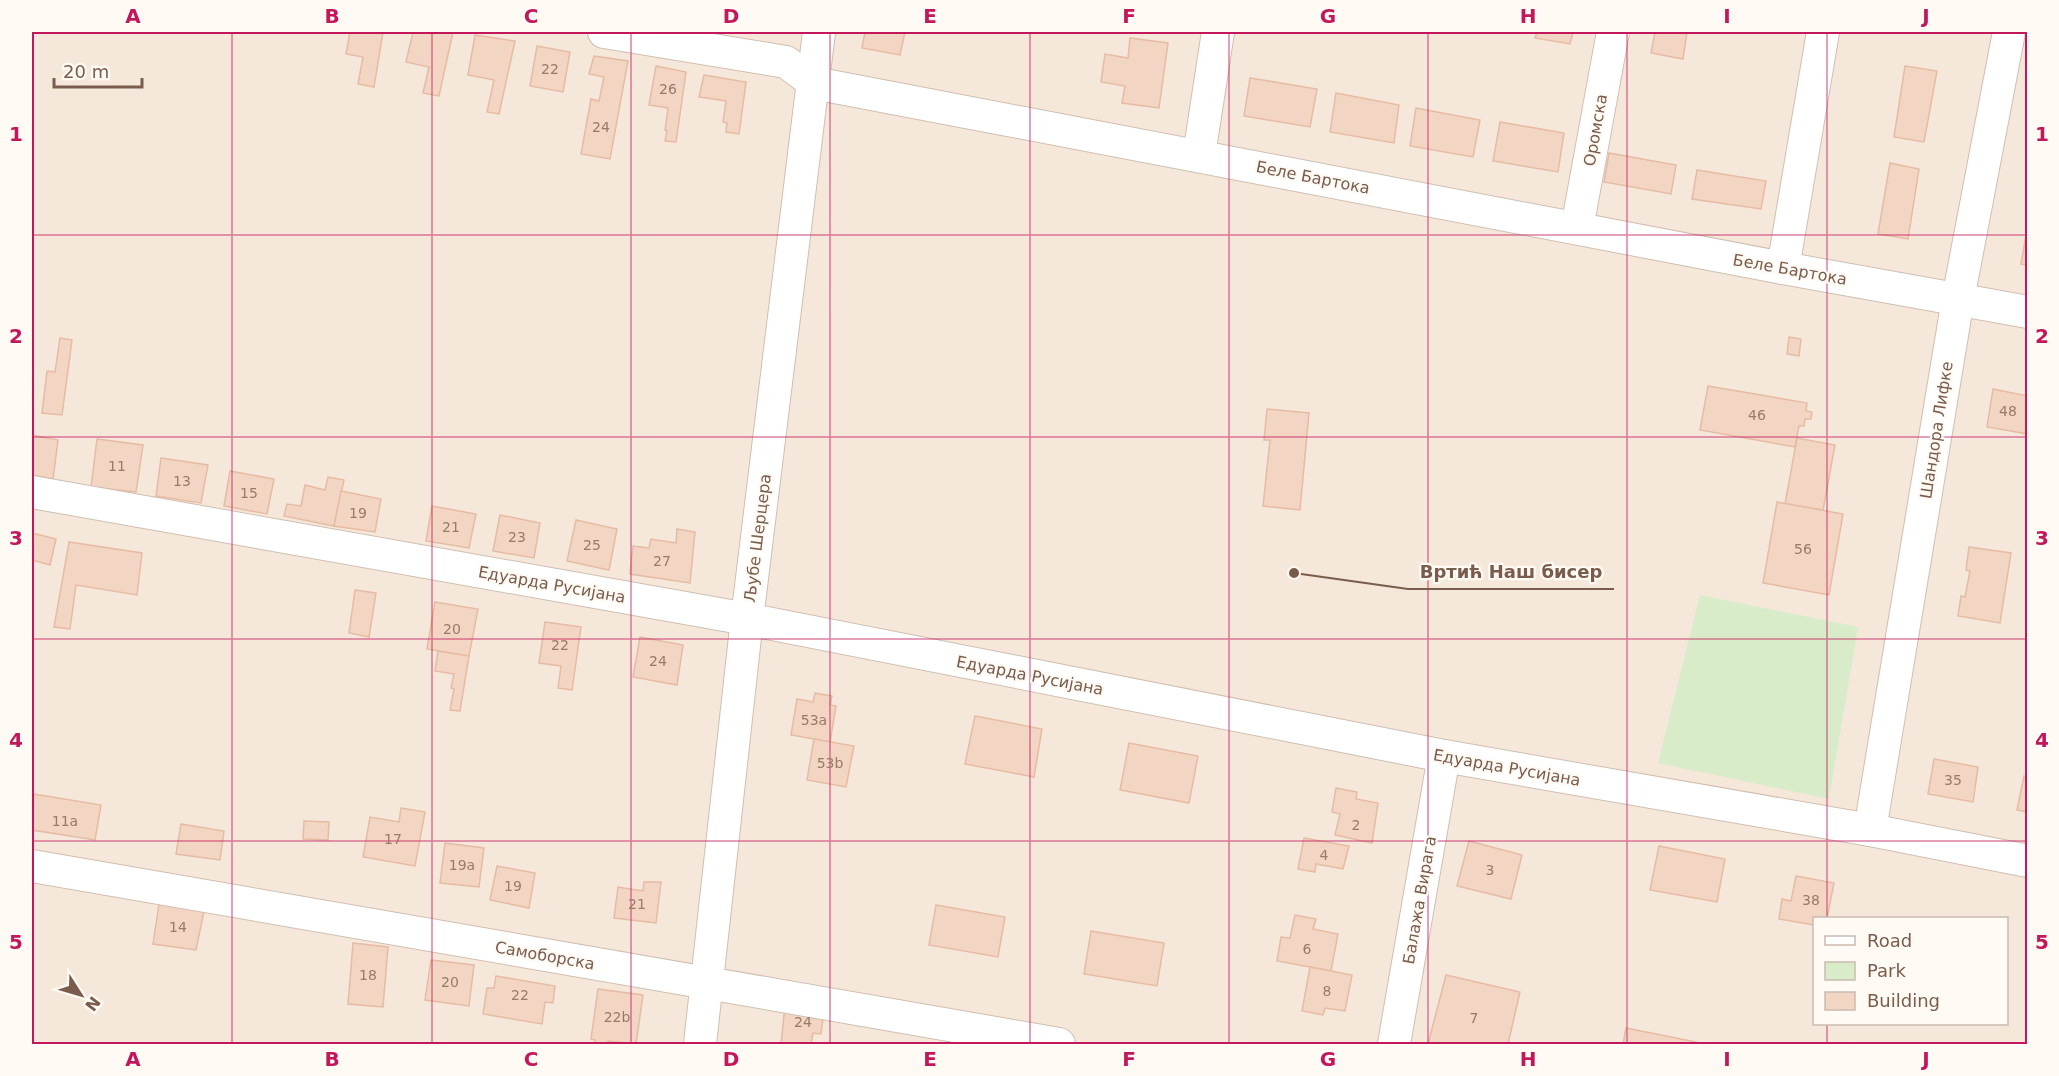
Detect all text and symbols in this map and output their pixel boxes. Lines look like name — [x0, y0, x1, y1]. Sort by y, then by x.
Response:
text: A — [125, 4, 141, 28]
text: B — [324, 4, 340, 28]
text: C — [524, 4, 538, 28]
text: D — [723, 4, 739, 28]
text: E — [923, 4, 937, 28]
text: F — [1122, 4, 1136, 28]
text: G — [1320, 4, 1336, 28]
text: H — [1520, 4, 1536, 28]
text: I — [1723, 4, 1731, 28]
text: J — [1920, 4, 1930, 28]
scale bar — [54, 51, 142, 89]
text: 20 m — [63, 61, 109, 82]
house number: 22 — [541, 61, 559, 77]
house number: 26 — [659, 81, 677, 97]
street label: Оромска — [1580, 93, 1611, 168]
house number: 24 — [592, 119, 610, 135]
text: 1 — [9, 122, 23, 146]
text: 1 — [2035, 122, 2049, 146]
street label: Беле Бартока — [1254, 157, 1371, 198]
street label: Беле Бартока — [1731, 250, 1848, 289]
text: 2 — [9, 324, 23, 348]
text: 2 — [2035, 324, 2049, 348]
street label: Шандора Лифке — [1916, 360, 1957, 500]
house number: 48 — [1999, 403, 2017, 419]
house number: 46 — [1748, 407, 1766, 423]
house number: 11 — [108, 458, 126, 474]
house number: 13 — [173, 473, 191, 489]
street label: Љубе Шерцера — [740, 473, 775, 604]
house number: 15 — [240, 485, 258, 501]
house number: 19 — [349, 505, 367, 521]
house number: 21 — [442, 519, 460, 535]
text: 3 — [9, 526, 23, 550]
text: 3 — [2035, 526, 2049, 550]
house number: 23 — [508, 529, 526, 545]
house number: 25 — [583, 537, 601, 553]
house number: 56 — [1794, 541, 1812, 557]
house number: 27 — [653, 553, 671, 569]
callout: Вртић Наш бисер — [1408, 553, 1614, 589]
text: Вртић Наш бисер — [1420, 561, 1602, 582]
street label: Едуарда Русијана — [477, 562, 627, 607]
house number: 20 — [443, 621, 461, 637]
house number: 22 — [551, 637, 569, 653]
street label: Едуарда Русијана — [955, 652, 1105, 699]
house number: 24 — [649, 653, 667, 669]
house number: 53a — [801, 712, 827, 728]
text: 4 — [9, 728, 23, 752]
text: 4 — [2035, 728, 2049, 752]
street label: Едуарда Русијана — [1432, 745, 1582, 790]
house number: 53b — [817, 755, 843, 771]
house number: 35 — [1944, 772, 1962, 788]
house number: 11a — [52, 813, 78, 829]
house number: 2 — [1352, 817, 1360, 833]
house number: 17 — [384, 831, 402, 847]
street label: Балажа Вирага — [1399, 835, 1440, 966]
house number: 4 — [1320, 847, 1329, 863]
house number: 19a — [449, 857, 475, 873]
house number: 3 — [1486, 862, 1494, 878]
house number: 19 — [504, 878, 522, 894]
house number: 38 — [1802, 892, 1820, 908]
house number: 21 — [628, 896, 646, 912]
legend — [1813, 917, 2008, 1025]
house number: 14 — [169, 919, 187, 935]
text: 5 — [9, 930, 23, 954]
text: Road — [1867, 930, 1912, 951]
text: 5 — [2035, 930, 2049, 954]
street label: Самоборска — [494, 937, 596, 974]
house number: 6 — [1303, 941, 1312, 957]
text: Park — [1867, 960, 1906, 981]
north arrow — [51, 965, 111, 1025]
house number: 18 — [359, 967, 377, 983]
house number: 20 — [441, 974, 459, 990]
house number: 8 — [1323, 983, 1331, 999]
house number: 22 — [511, 987, 529, 1003]
text: Building — [1867, 990, 1940, 1011]
text: N — [81, 993, 104, 1015]
house number: 22b — [604, 1009, 630, 1025]
house number: 7 — [1470, 1010, 1478, 1026]
house number: 24 — [794, 1014, 812, 1030]
text: A — [125, 1047, 141, 1071]
text: B — [324, 1047, 340, 1071]
text: C — [524, 1047, 538, 1071]
text: D — [723, 1047, 739, 1071]
text: E — [923, 1047, 937, 1071]
text: F — [1122, 1047, 1136, 1071]
text: G — [1320, 1047, 1336, 1071]
text: H — [1520, 1047, 1536, 1071]
text: I — [1723, 1047, 1731, 1071]
text: J — [1920, 1047, 1930, 1071]

